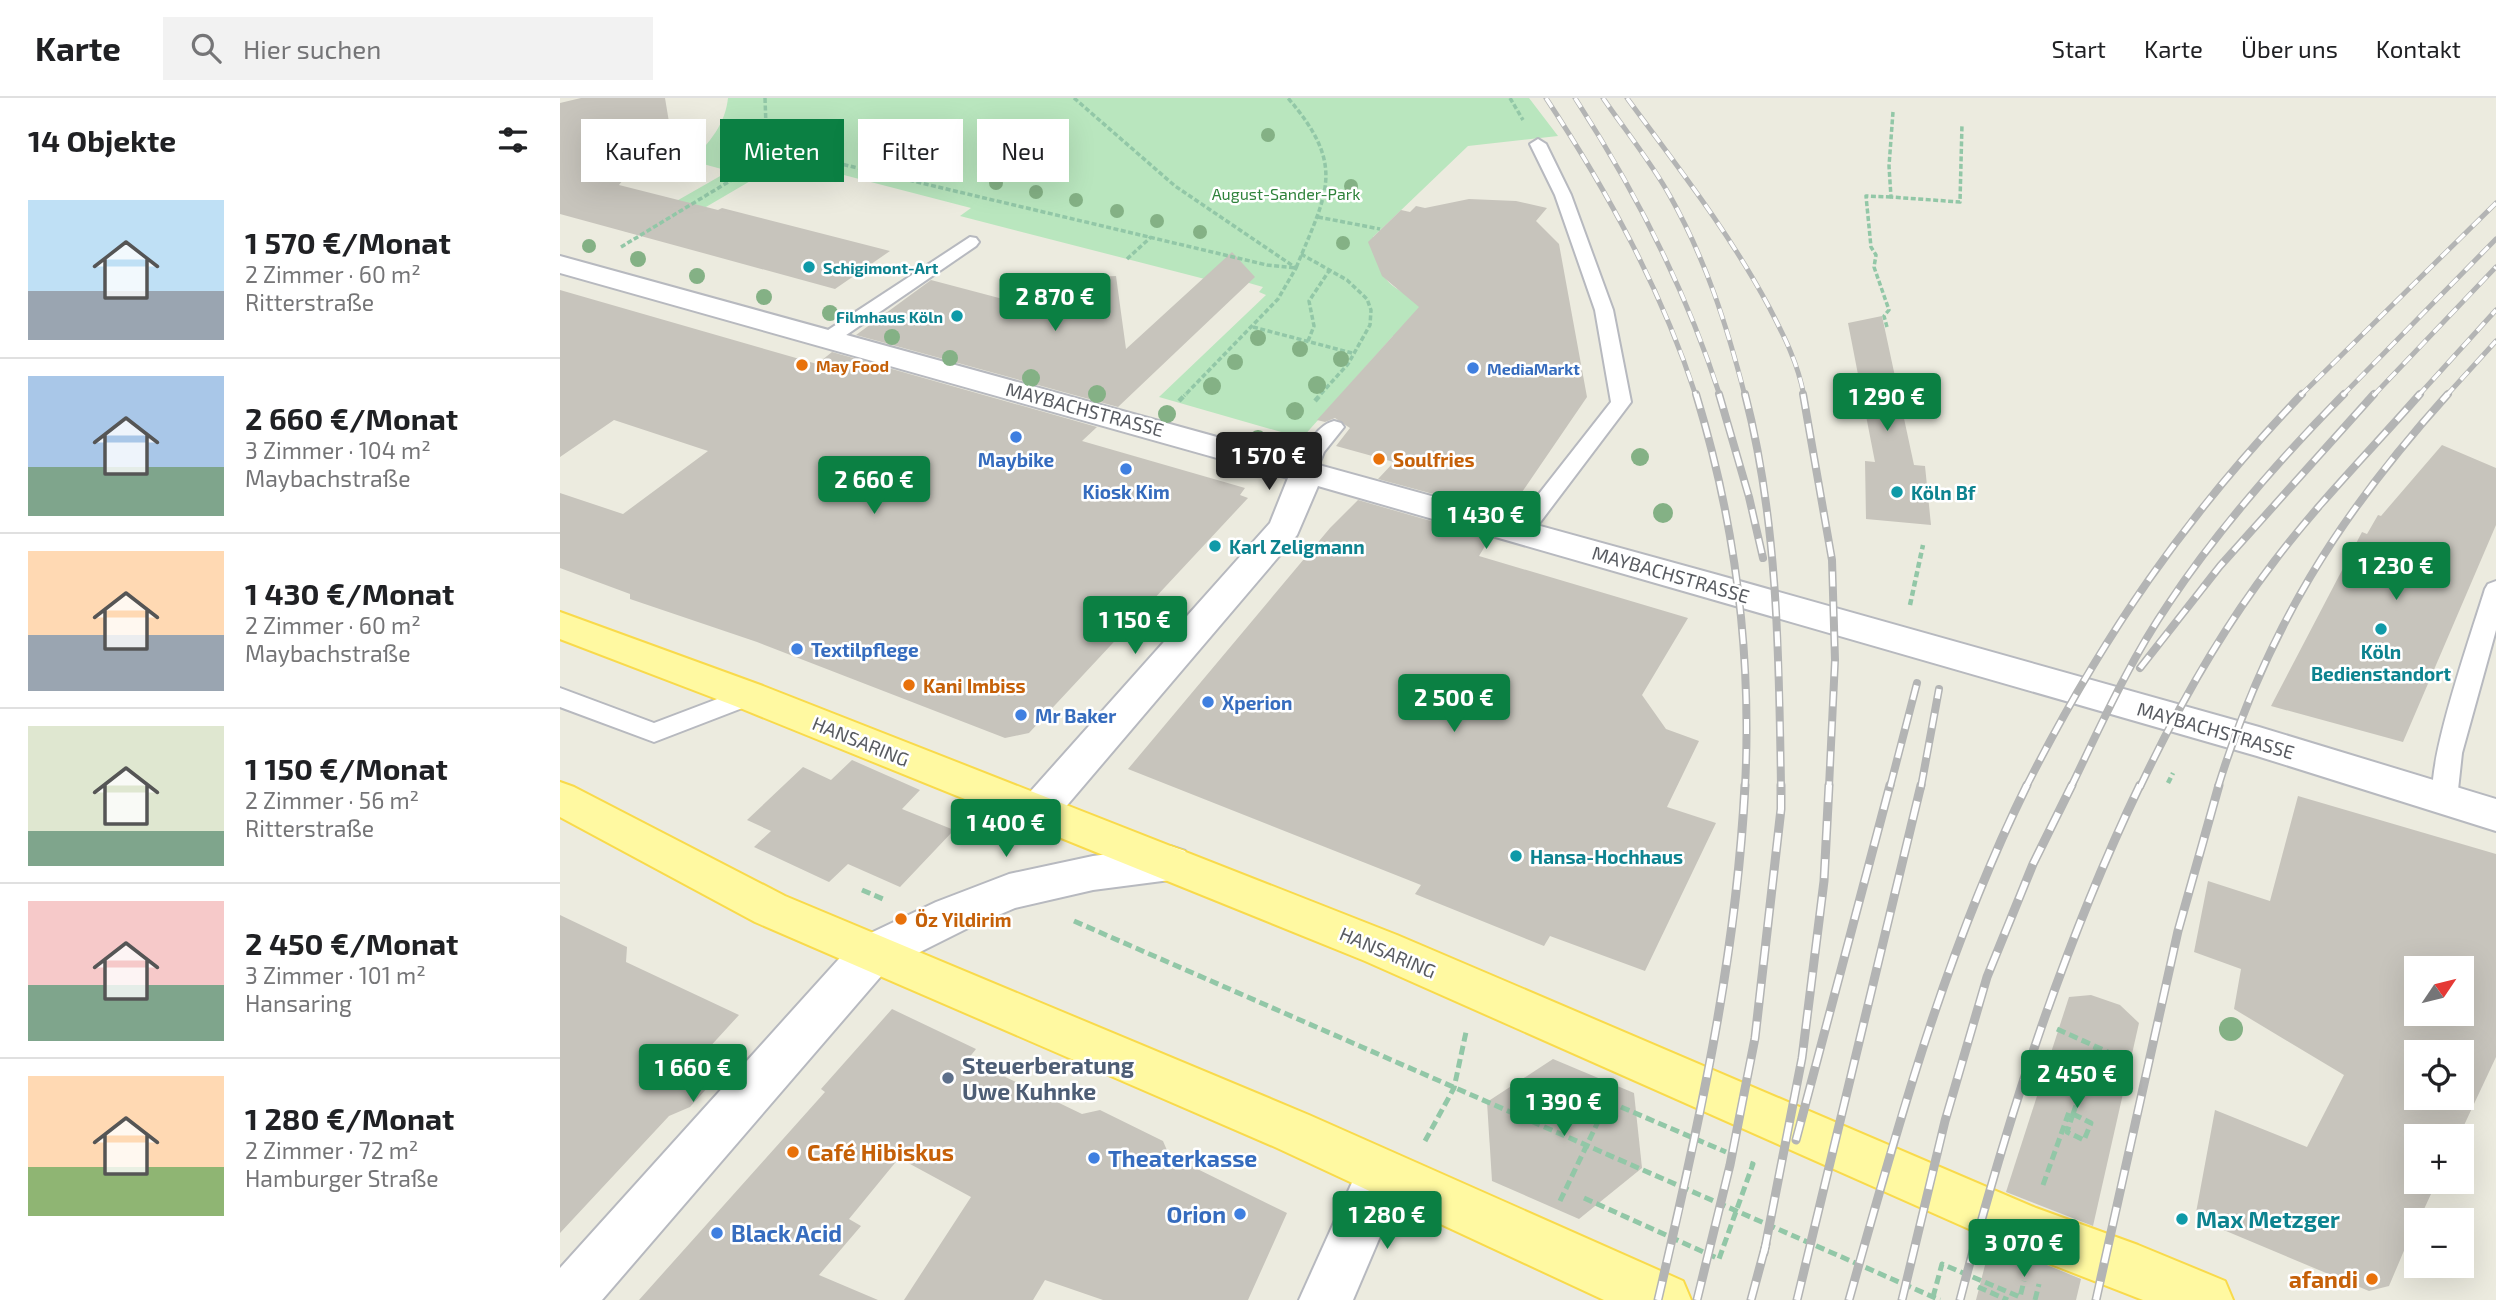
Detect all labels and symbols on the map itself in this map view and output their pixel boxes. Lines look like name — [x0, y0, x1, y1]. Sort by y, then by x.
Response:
park label: August-Sander-Park — [1212, 184, 1360, 203]
place label: Schigimont-Art — [823, 258, 939, 277]
marker: Schigimont-Art — [801, 259, 817, 275]
pin: 2 870 € — [990, 274, 1120, 333]
place label: Filmhaus Köln — [836, 307, 943, 326]
marker: Filmhaus Köln — [949, 308, 965, 324]
place label: May Food — [816, 356, 889, 376]
marker: May Food — [794, 357, 810, 373]
place label: MediaMarkt — [1487, 359, 1580, 378]
marker: MediaMarkt — [1465, 360, 1481, 376]
pin: 1 290 € — [1822, 374, 1952, 433]
street label: MAYBACHSTRASSE — [1004, 377, 1166, 441]
marker: Maybike — [1008, 429, 1024, 445]
pin: 1 570 € — [1204, 432, 1334, 492]
place label: Maybike — [978, 448, 1054, 472]
place label: Soulfries — [1393, 448, 1475, 471]
marker: Soulfries — [1371, 451, 1387, 467]
pin: 2 660 € — [809, 456, 939, 516]
marker: Kiosk Kim — [1118, 461, 1134, 477]
place label: Kiosk Kim — [1082, 480, 1170, 503]
place label: Köln Bf — [1911, 481, 1977, 504]
marker: Köln Bf — [1889, 484, 1905, 500]
pin: 1 430 € — [1421, 491, 1551, 551]
place label: Karl Zeligmann — [1229, 535, 1365, 558]
marker: Karl Zeligmann — [1207, 538, 1223, 554]
street label: MAYBACHSTRASSE — [1590, 541, 1752, 607]
pin: 1 230 € — [2331, 542, 2461, 602]
pin: 1 150 € — [1070, 596, 1200, 656]
marker: Köln Bedienstandort — [2373, 621, 2389, 637]
place label: Textilpflege — [811, 638, 919, 661]
place label: Köln Bedienstandort — [2311, 640, 2451, 685]
marker: Textilpflege — [789, 641, 805, 657]
place label: Kani Imbiss — [923, 674, 1026, 697]
pin: 2 500 € — [1389, 674, 1519, 734]
marker: Kani Imbiss — [901, 677, 917, 693]
place label: Xperion — [1222, 691, 1292, 714]
marker: Xperion — [1200, 694, 1216, 710]
street label: MAYBACHSTRASSE — [2135, 697, 2297, 763]
place label: Mr Baker — [1035, 704, 1116, 727]
marker: Mr Baker — [1013, 707, 1029, 723]
street label: HANSARING — [809, 711, 913, 771]
pin: 1 400 € — [941, 800, 1071, 859]
place label: Hansa-Hochhaus — [1530, 845, 1683, 868]
marker: Hansa-Hochhaus — [1508, 848, 1524, 864]
place label: Öz Yildirim — [915, 908, 1011, 931]
marker: Öz Yildirim — [893, 911, 909, 927]
street label: HANSARING — [1336, 921, 1440, 983]
north arrow — [2404, 956, 2474, 1026]
pin: 1 660 € — [628, 1044, 758, 1104]
place label: Steuerberatung Uwe Kuhnke — [962, 1051, 1135, 1105]
pin: 2 450 € — [2012, 1051, 2142, 1110]
marker: Steuerberatung Uwe Kuhnke — [940, 1070, 956, 1086]
pin: 1 390 € — [1499, 1079, 1629, 1138]
place label: Café Hibiskus — [807, 1138, 954, 1166]
marker: Café Hibiskus — [785, 1144, 801, 1160]
place label: Theaterkasse — [1108, 1144, 1257, 1172]
marker: Theaterkasse — [1086, 1150, 1102, 1166]
pin: 1 280 € — [1322, 1192, 1452, 1251]
place label: Orion — [1167, 1200, 1226, 1228]
place label: Max Metzger — [2196, 1205, 2340, 1233]
marker: Orion — [1232, 1206, 1248, 1222]
marker: Max Metzger — [2174, 1211, 2190, 1227]
place label: Black Acid — [731, 1219, 842, 1247]
pin: 3 070 € — [1959, 1220, 2089, 1279]
marker: Black Acid — [709, 1225, 725, 1241]
place label: afandi — [2289, 1265, 2358, 1293]
marker: afandi — [2364, 1271, 2380, 1287]

